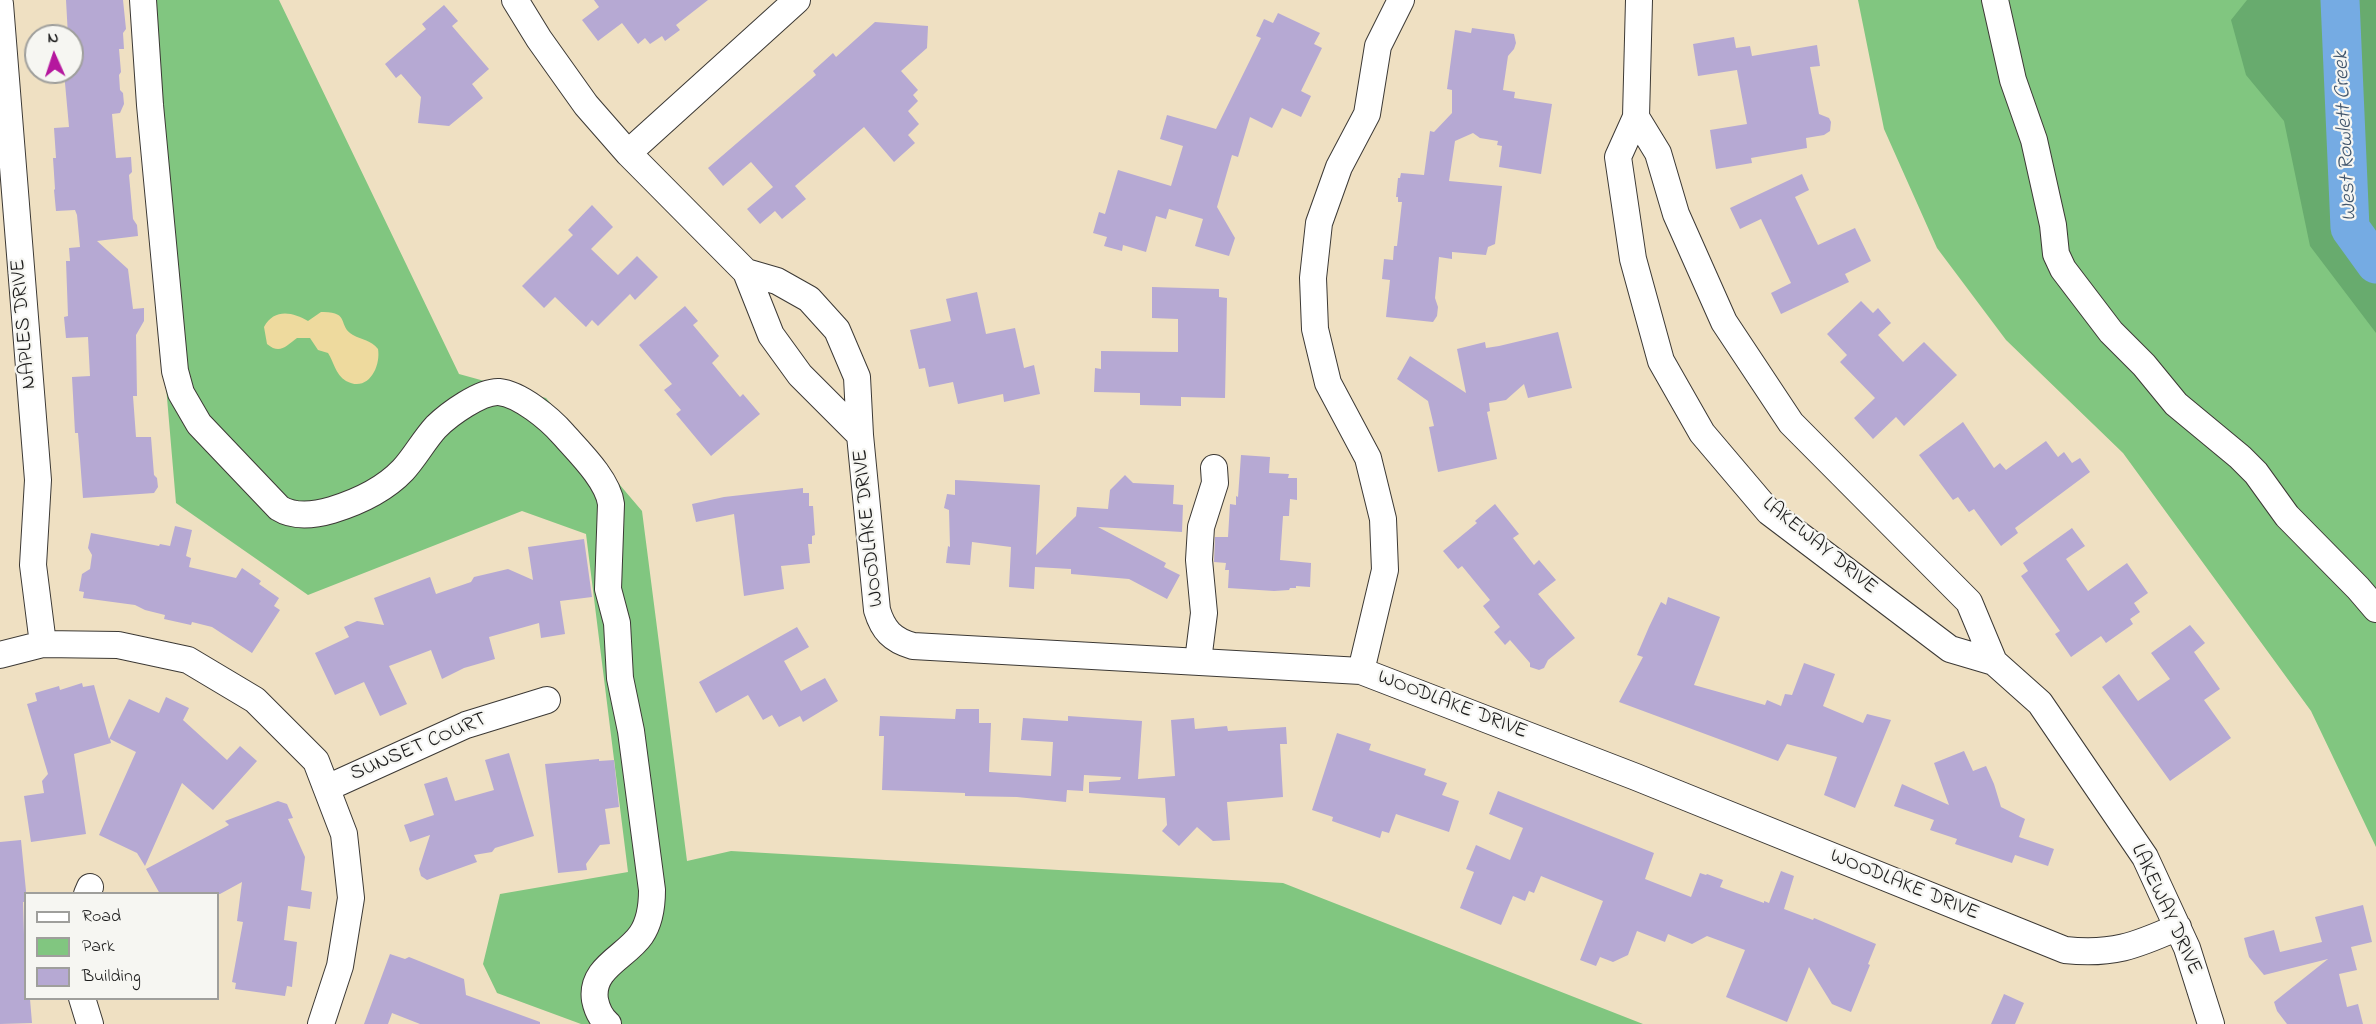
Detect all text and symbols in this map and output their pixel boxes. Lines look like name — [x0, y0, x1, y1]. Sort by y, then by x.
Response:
north arrow — [24, 24, 84, 84]
text: N — [47, 26, 59, 50]
water label: West Rowlett Creek — [2329, 50, 2365, 222]
street label: NAPLES DRIVE — [7, 258, 43, 390]
street label: WOODLAKE DRIVE — [849, 448, 891, 608]
street label: LAKEWAY DRIVE — [1756, 493, 1882, 601]
street label: WOODLAKE DRIVE — [1373, 666, 1531, 746]
street label: SUNSET COURT — [347, 708, 491, 788]
street label: LAKEWAY DRIVE — [2124, 841, 2206, 979]
street label: WOODLAKE DRIVE — [1826, 845, 1982, 927]
legend — [24, 892, 219, 1000]
text: Road — [82, 904, 121, 930]
text: Park — [82, 934, 115, 960]
text: Building — [82, 964, 141, 990]

